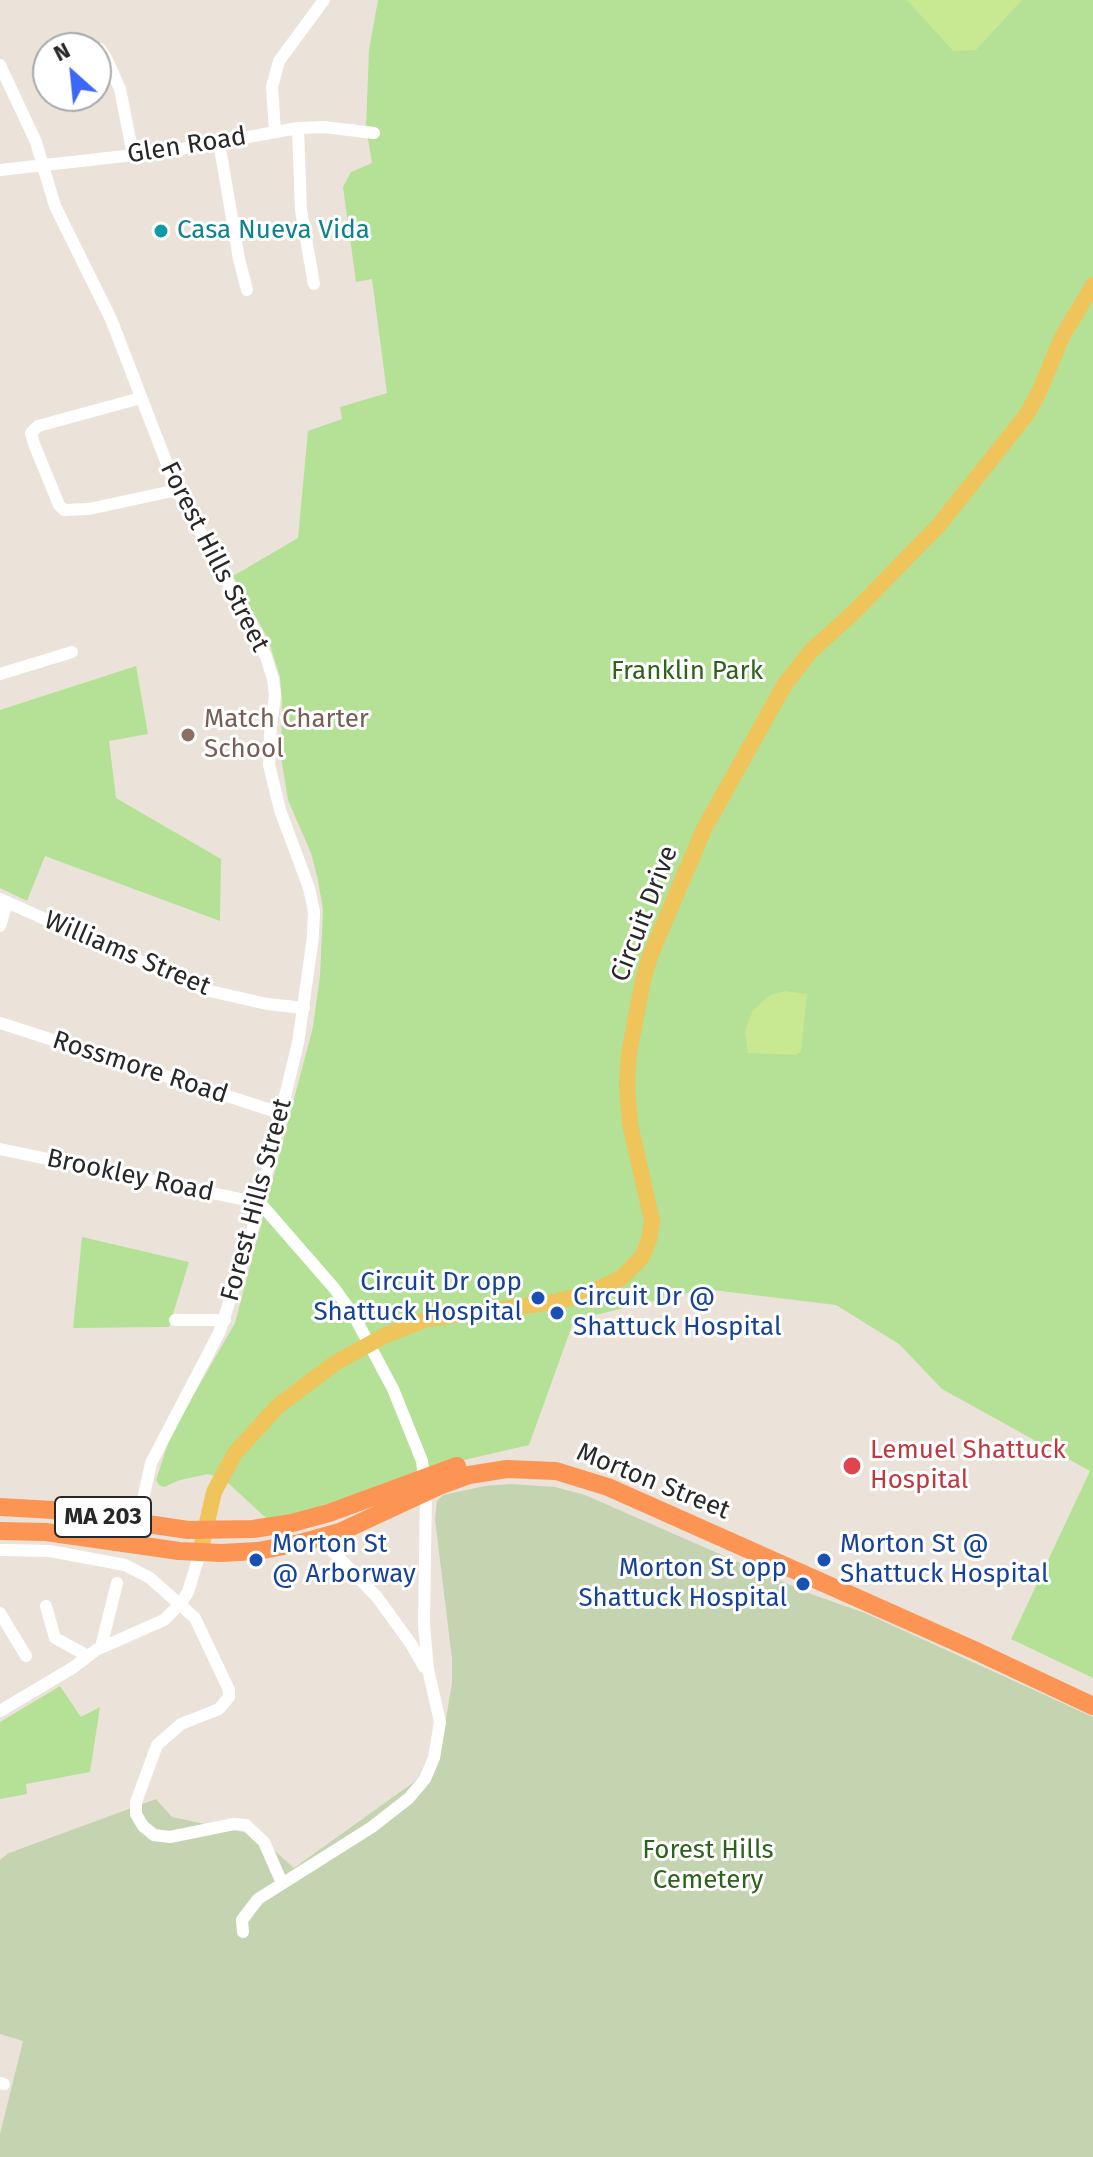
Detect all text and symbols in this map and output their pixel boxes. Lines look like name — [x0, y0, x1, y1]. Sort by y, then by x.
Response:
north arrow — [32, 32, 112, 112]
text: N — [49, 37, 74, 67]
street label: Glen Road — [125, 121, 249, 171]
place label: Casa Nueva Vida — [177, 215, 370, 247]
marker: Casa Nueva Vida — [152, 222, 170, 240]
street label: Forest Hills Street — [153, 457, 275, 657]
park label: Franklin Park — [611, 656, 763, 688]
place label: Match Charter School — [204, 704, 369, 766]
marker: Match Charter School — [179, 726, 197, 744]
street label: Circuit Drive — [605, 842, 685, 986]
street label: Williams Street — [39, 905, 215, 1003]
street label: Rossmore Road — [48, 1025, 232, 1111]
street label: Forest Hills Street — [215, 1095, 299, 1305]
street label: Brookley Road — [44, 1143, 216, 1209]
place label: Circuit Dr opp Shattuck Hospital — [313, 1267, 522, 1328]
place label: Circuit Dr @ Shattuck Hospital — [573, 1282, 782, 1344]
marker: Circuit Dr opp Shattuck Hospital — [529, 1289, 547, 1307]
marker: Circuit Dr @ Shattuck Hospital — [548, 1304, 566, 1322]
place label: Lemuel Shattuck Hospital — [870, 1435, 1066, 1496]
street label: Morton Street — [572, 1437, 734, 1527]
marker: Lemuel Shattuck Hospital — [841, 1455, 863, 1477]
road number: MA 203 — [55, 1497, 151, 1537]
place label: Morton St @ Arborway — [272, 1529, 416, 1590]
place label: Morton St @ Shattuck Hospital — [840, 1529, 1049, 1590]
marker: Morton St @ Arborway — [247, 1551, 265, 1569]
marker: Morton St @ Shattuck Hospital — [815, 1551, 833, 1569]
place label: Morton St opp Shattuck Hospital — [578, 1553, 787, 1614]
marker: Morton St opp Shattuck Hospital — [794, 1575, 812, 1593]
park label: Forest Hills Cemetery — [642, 1835, 774, 1896]

